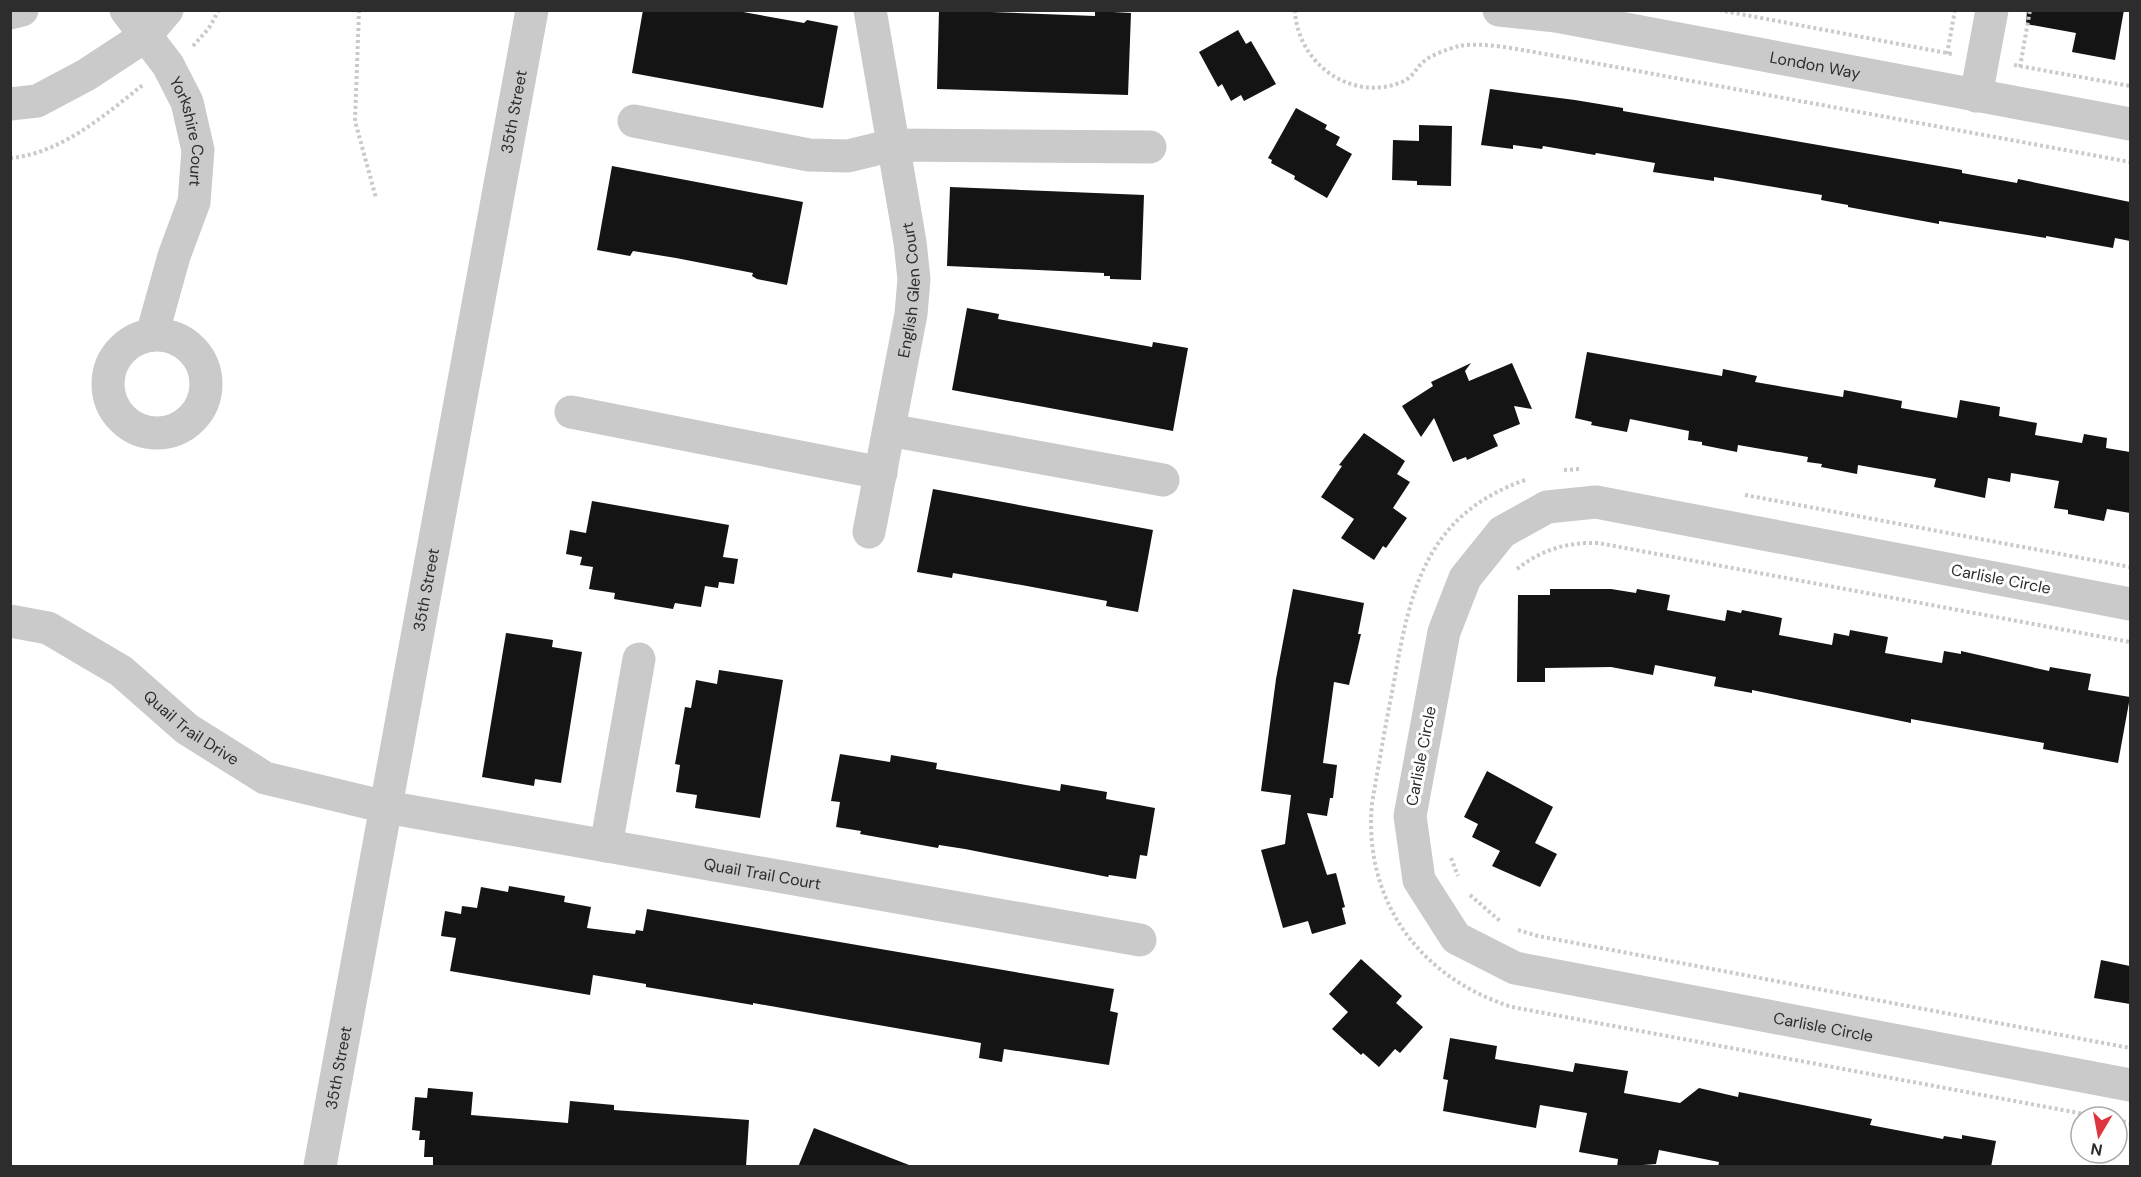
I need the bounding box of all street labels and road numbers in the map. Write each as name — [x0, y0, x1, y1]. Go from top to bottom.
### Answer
street label: London Way — [1768, 46, 1862, 84]
street label: 35th Street — [495, 68, 531, 155]
street label: Yorkshire Court — [165, 73, 209, 187]
street label: English Glen Court — [892, 220, 925, 360]
street label: 35th Street — [408, 546, 444, 633]
street label: Carlisle Circle — [1949, 559, 2053, 599]
street label: Quail Trail Drive — [139, 685, 243, 770]
street label: Carlisle Circle — [1401, 704, 1441, 808]
street label: Quail Trail Court — [702, 853, 823, 894]
street label: Carlisle Circle — [1772, 1007, 1875, 1046]
street label: 35th Street — [320, 1024, 356, 1111]

